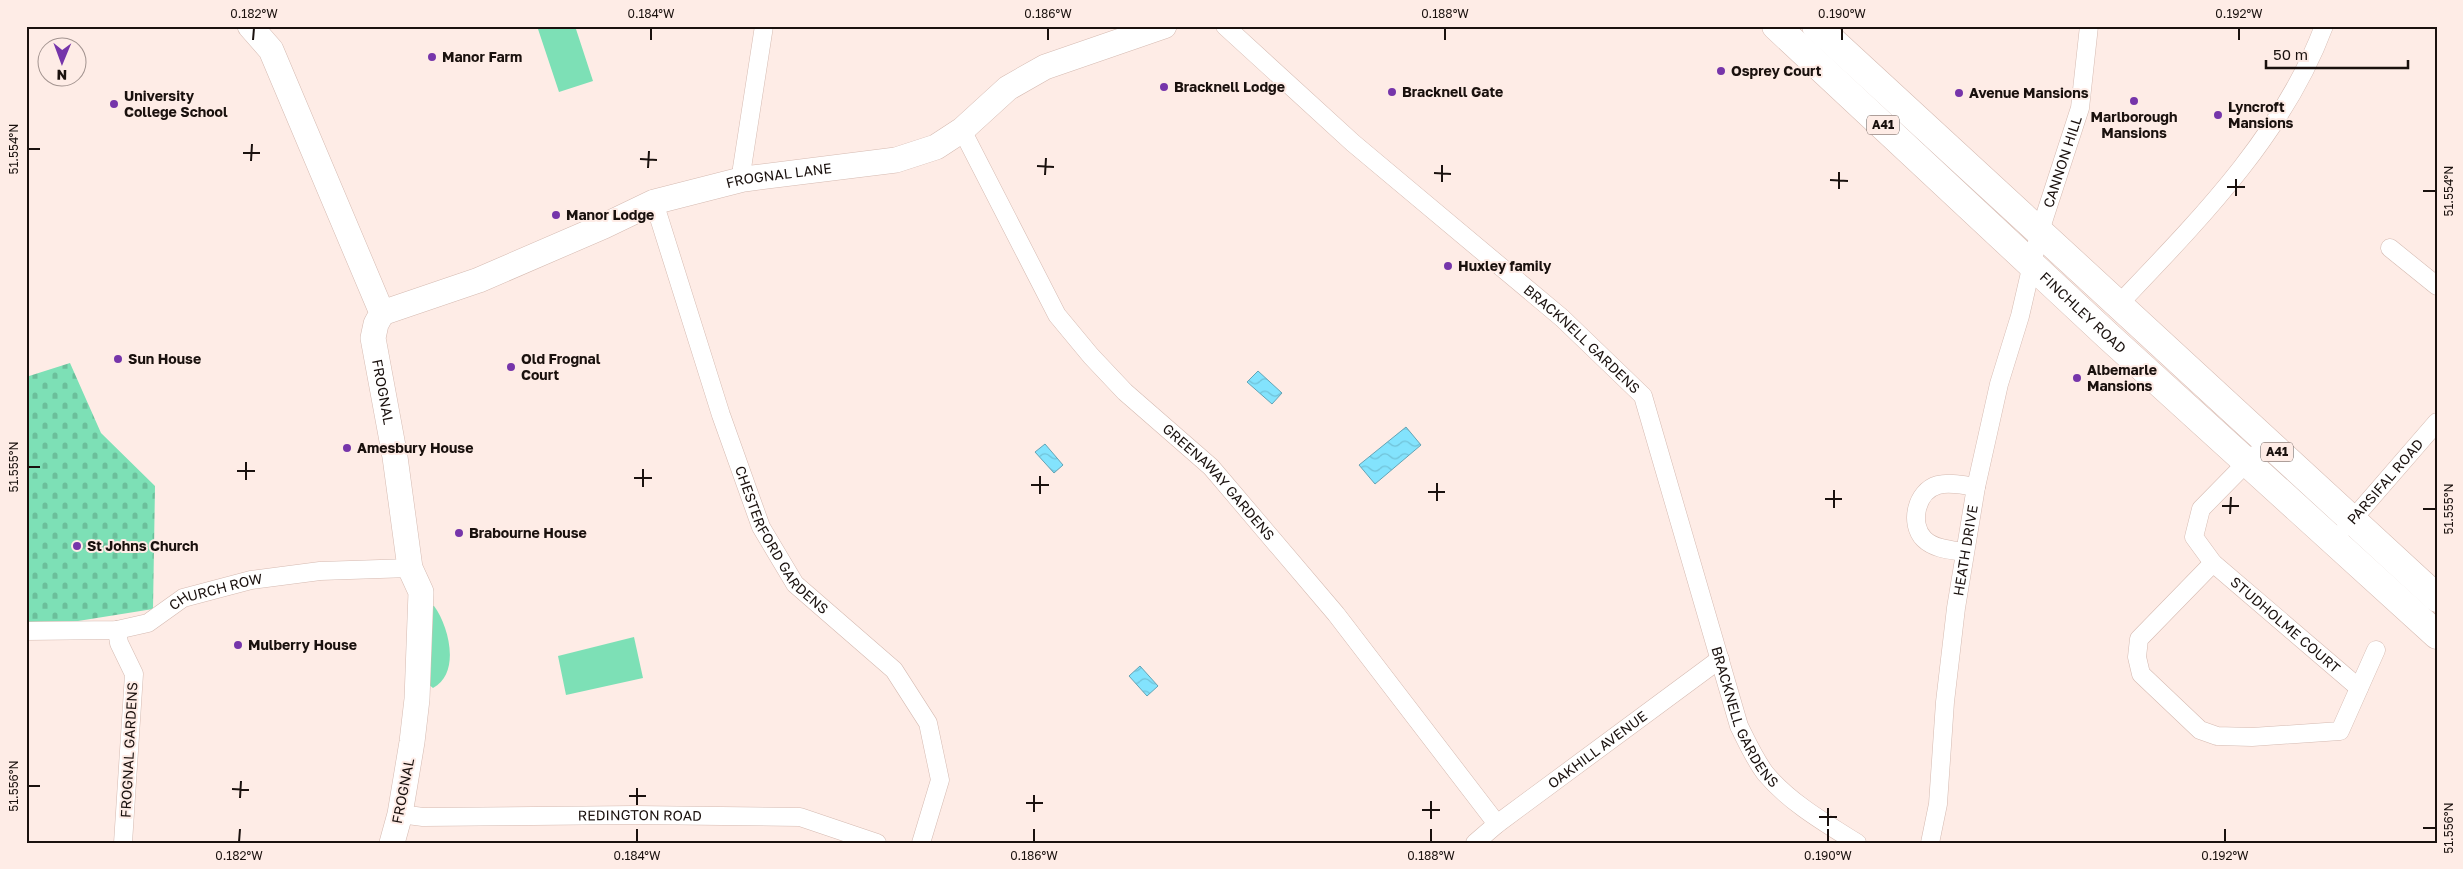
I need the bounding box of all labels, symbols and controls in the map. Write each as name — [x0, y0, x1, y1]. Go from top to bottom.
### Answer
text: 0.182°W — [230, 6, 278, 21]
text: 0.184°W — [627, 6, 675, 21]
text: 0.186°W — [1024, 6, 1072, 21]
text: 0.188°W — [1421, 6, 1469, 21]
text: 0.190°W — [1818, 6, 1866, 21]
text: 0.192°W — [2215, 6, 2263, 21]
north arrow — [38, 38, 88, 88]
scale bar — [2266, 38, 2408, 70]
text: 50 m — [2273, 45, 2308, 63]
place label: Manor Farm — [442, 48, 522, 65]
marker: Manor Farm — [426, 51, 438, 63]
place label: Osprey Court — [1731, 62, 1822, 79]
marker: Osprey Court — [1715, 65, 1727, 77]
text: N — [56, 67, 67, 84]
place label: Bracknell Lodge — [1174, 78, 1285, 95]
marker: Bracknell Lodge — [1158, 81, 1170, 93]
place label: Bracknell Gate — [1402, 83, 1503, 100]
place label: Avenue Mansions — [1969, 84, 2089, 101]
marker: Bracknell Gate — [1386, 86, 1398, 98]
place label: University College School — [124, 87, 228, 120]
marker: Avenue Mansions — [1953, 87, 1965, 99]
marker: Marlborough Mansions — [2128, 95, 2140, 107]
marker: University College School — [108, 98, 120, 110]
place label: Lyncroft Mansions — [2228, 98, 2294, 131]
place label: Marlborough Mansions — [2091, 108, 2177, 141]
marker: Lyncroft Mansions — [2212, 109, 2224, 121]
street label: CANNON HILL — [2039, 114, 2085, 210]
road number: A41 — [1867, 116, 1899, 134]
text: 51.554°N — [6, 124, 21, 174]
street label: FROGNAL LANE — [724, 159, 833, 191]
text: 51.554°N — [2441, 166, 2456, 216]
place label: Manor Lodge — [566, 206, 654, 223]
marker: Manor Lodge — [550, 209, 562, 221]
place label: Huxley family — [1458, 257, 1552, 274]
marker: Huxley family — [1442, 260, 1454, 272]
street label: FINCHLEY ROAD — [2037, 268, 2130, 356]
street label: BRACKNELL GARDENS — [1521, 281, 1644, 397]
place label: Sun House — [128, 350, 201, 367]
place label: Old Frognal Court — [521, 350, 601, 383]
marker: Sun House — [112, 353, 124, 365]
street label: FROGNAL — [369, 358, 398, 426]
marker: Old Frognal Court — [505, 361, 517, 373]
place label: Albemarle Mansions — [2087, 361, 2157, 394]
marker: Albemarle Mansions — [2071, 372, 2083, 384]
street label: GREENAWAY GARDENS — [1159, 420, 1279, 544]
street label: PARSIFAL ROAD — [2343, 435, 2427, 528]
place label: Amesbury House — [357, 439, 473, 456]
text: 51.555°N — [6, 441, 21, 493]
marker: Amesbury House — [341, 442, 353, 454]
road number: A41 — [2261, 442, 2293, 462]
street label: CHESTERFORD GARDENS — [732, 463, 832, 617]
text: 51.555°N — [2441, 483, 2456, 535]
street label: HEATH DRIVE — [1949, 504, 1981, 597]
place label: Brabourne House — [469, 524, 587, 541]
marker: Brabourne House — [453, 527, 465, 539]
place label: St Johns Church — [87, 537, 199, 554]
marker: St Johns Church — [71, 540, 83, 552]
street label: CHURCH ROW — [165, 570, 264, 613]
street label: STUDHOLME COURT — [2227, 573, 2344, 676]
place label: Mulberry House — [248, 636, 357, 653]
marker: Mulberry House — [232, 639, 244, 651]
street label: BRACKNELL GARDENS — [1708, 644, 1782, 791]
street label: FROGNAL GARDENS — [116, 682, 141, 818]
street label: OAKHILL AVENUE — [1544, 707, 1650, 792]
street label: FROGNAL — [388, 757, 417, 825]
text: 51.556°N — [6, 760, 21, 812]
text: 51.556°N — [2441, 802, 2456, 854]
street label: REDINGTON ROAD — [578, 806, 702, 824]
text: 0.182°W — [215, 848, 263, 863]
text: 0.184°W — [613, 848, 661, 863]
text: 0.186°W — [1010, 848, 1058, 863]
text: 0.188°W — [1407, 848, 1455, 863]
text: 0.190°W — [1804, 848, 1852, 863]
text: 0.192°W — [2201, 848, 2249, 863]

